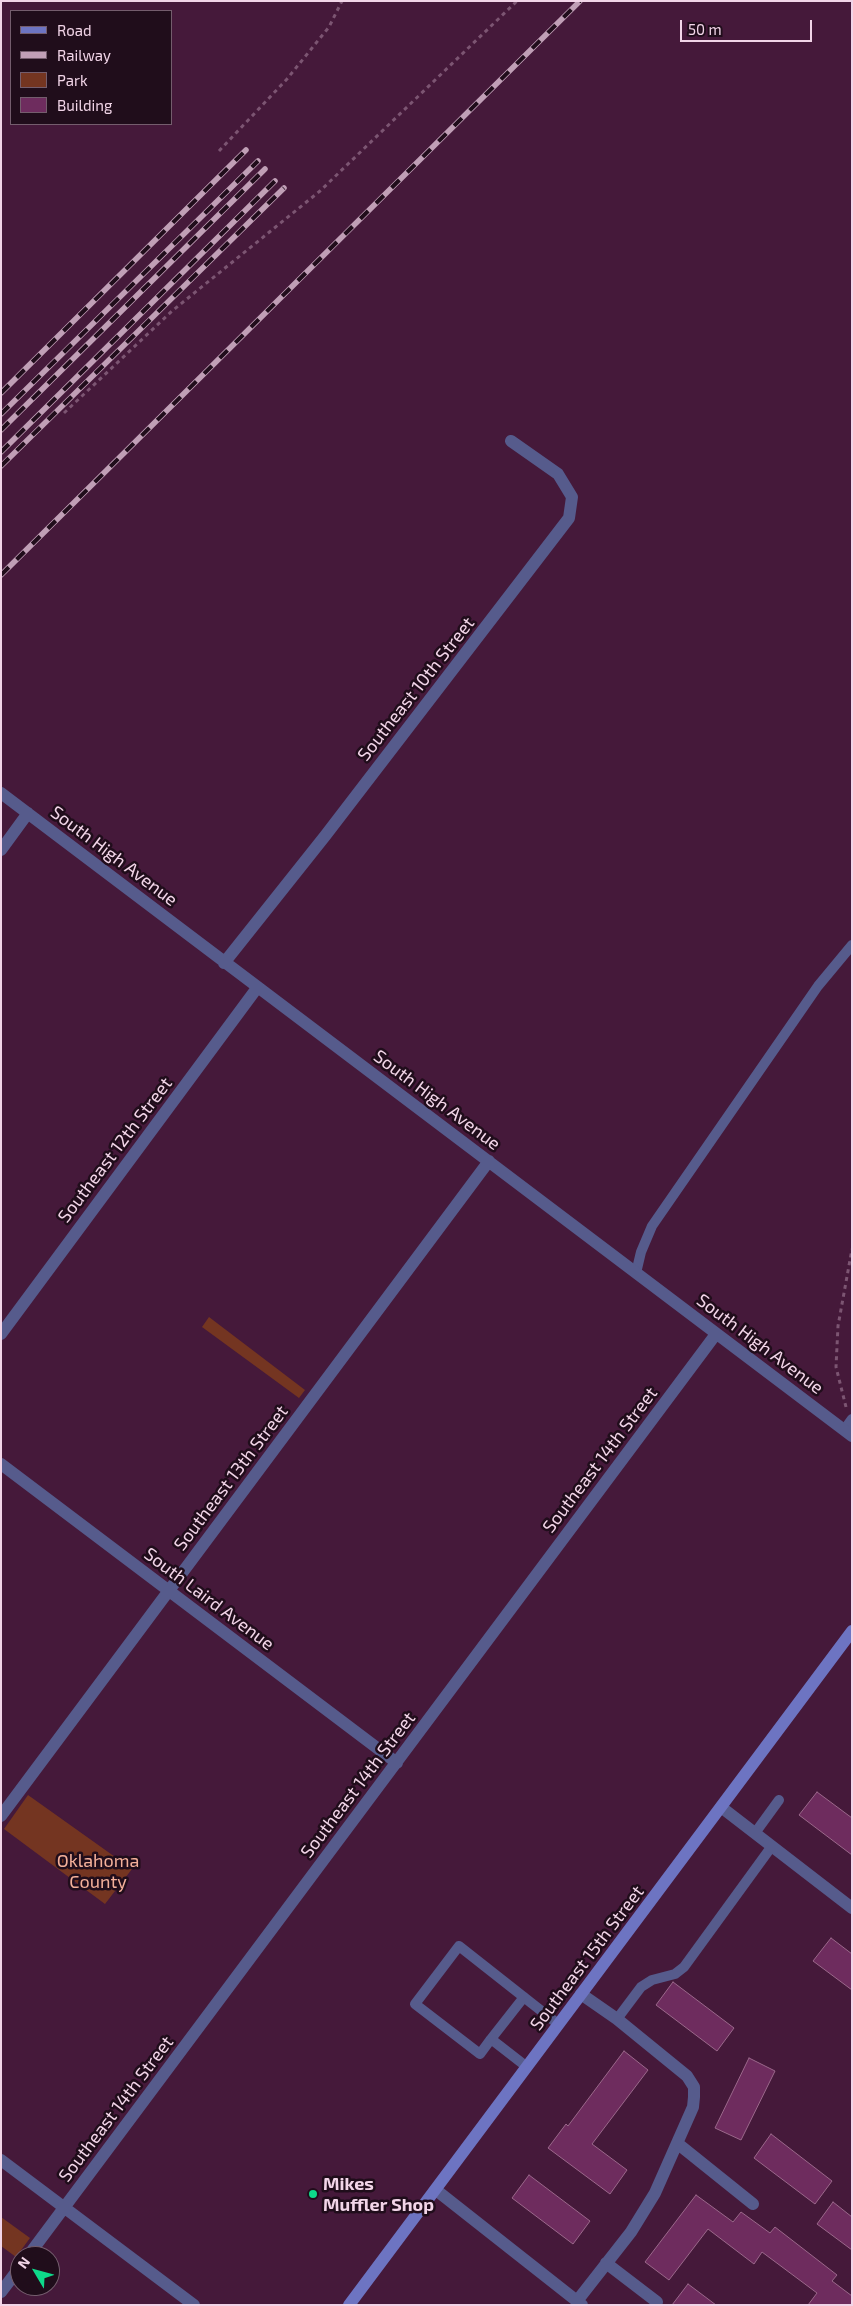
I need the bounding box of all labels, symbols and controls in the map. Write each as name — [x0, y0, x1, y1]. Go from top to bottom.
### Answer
legend — [10, 10, 172, 125]
scale bar — [683, 10, 816, 42]
text: 50 m — [688, 20, 722, 38]
text: Road — [57, 21, 92, 39]
text: Railway — [57, 46, 111, 64]
text: Park — [57, 71, 88, 89]
text: Building — [57, 96, 112, 114]
street label: Southeast 10th Street — [353, 613, 479, 765]
street label: South High Avenue — [46, 801, 182, 911]
street label: South High Avenue — [369, 1045, 505, 1155]
street label: Southeast 12th Street — [53, 1073, 177, 1227]
street label: South High Avenue — [692, 1289, 828, 1399]
street label: Southeast 14th Street — [538, 1383, 662, 1537]
street label: Southeast 13th Street — [169, 1401, 293, 1555]
street label: South Laird Avenue — [140, 1543, 278, 1655]
street label: Southeast 14th Street — [296, 1708, 420, 1862]
park label: Oklahoma County — [57, 1850, 139, 1892]
street label: Southeast 15th Street — [526, 1881, 648, 2035]
street label: Southeast 14th Street — [54, 2032, 178, 2186]
place label: Mikes Muffler Shop — [323, 2173, 434, 2216]
marker: Mikes Muffler Shop — [307, 2188, 319, 2200]
north arrow — [10, 2246, 60, 2296]
text: N — [14, 2253, 33, 2271]

